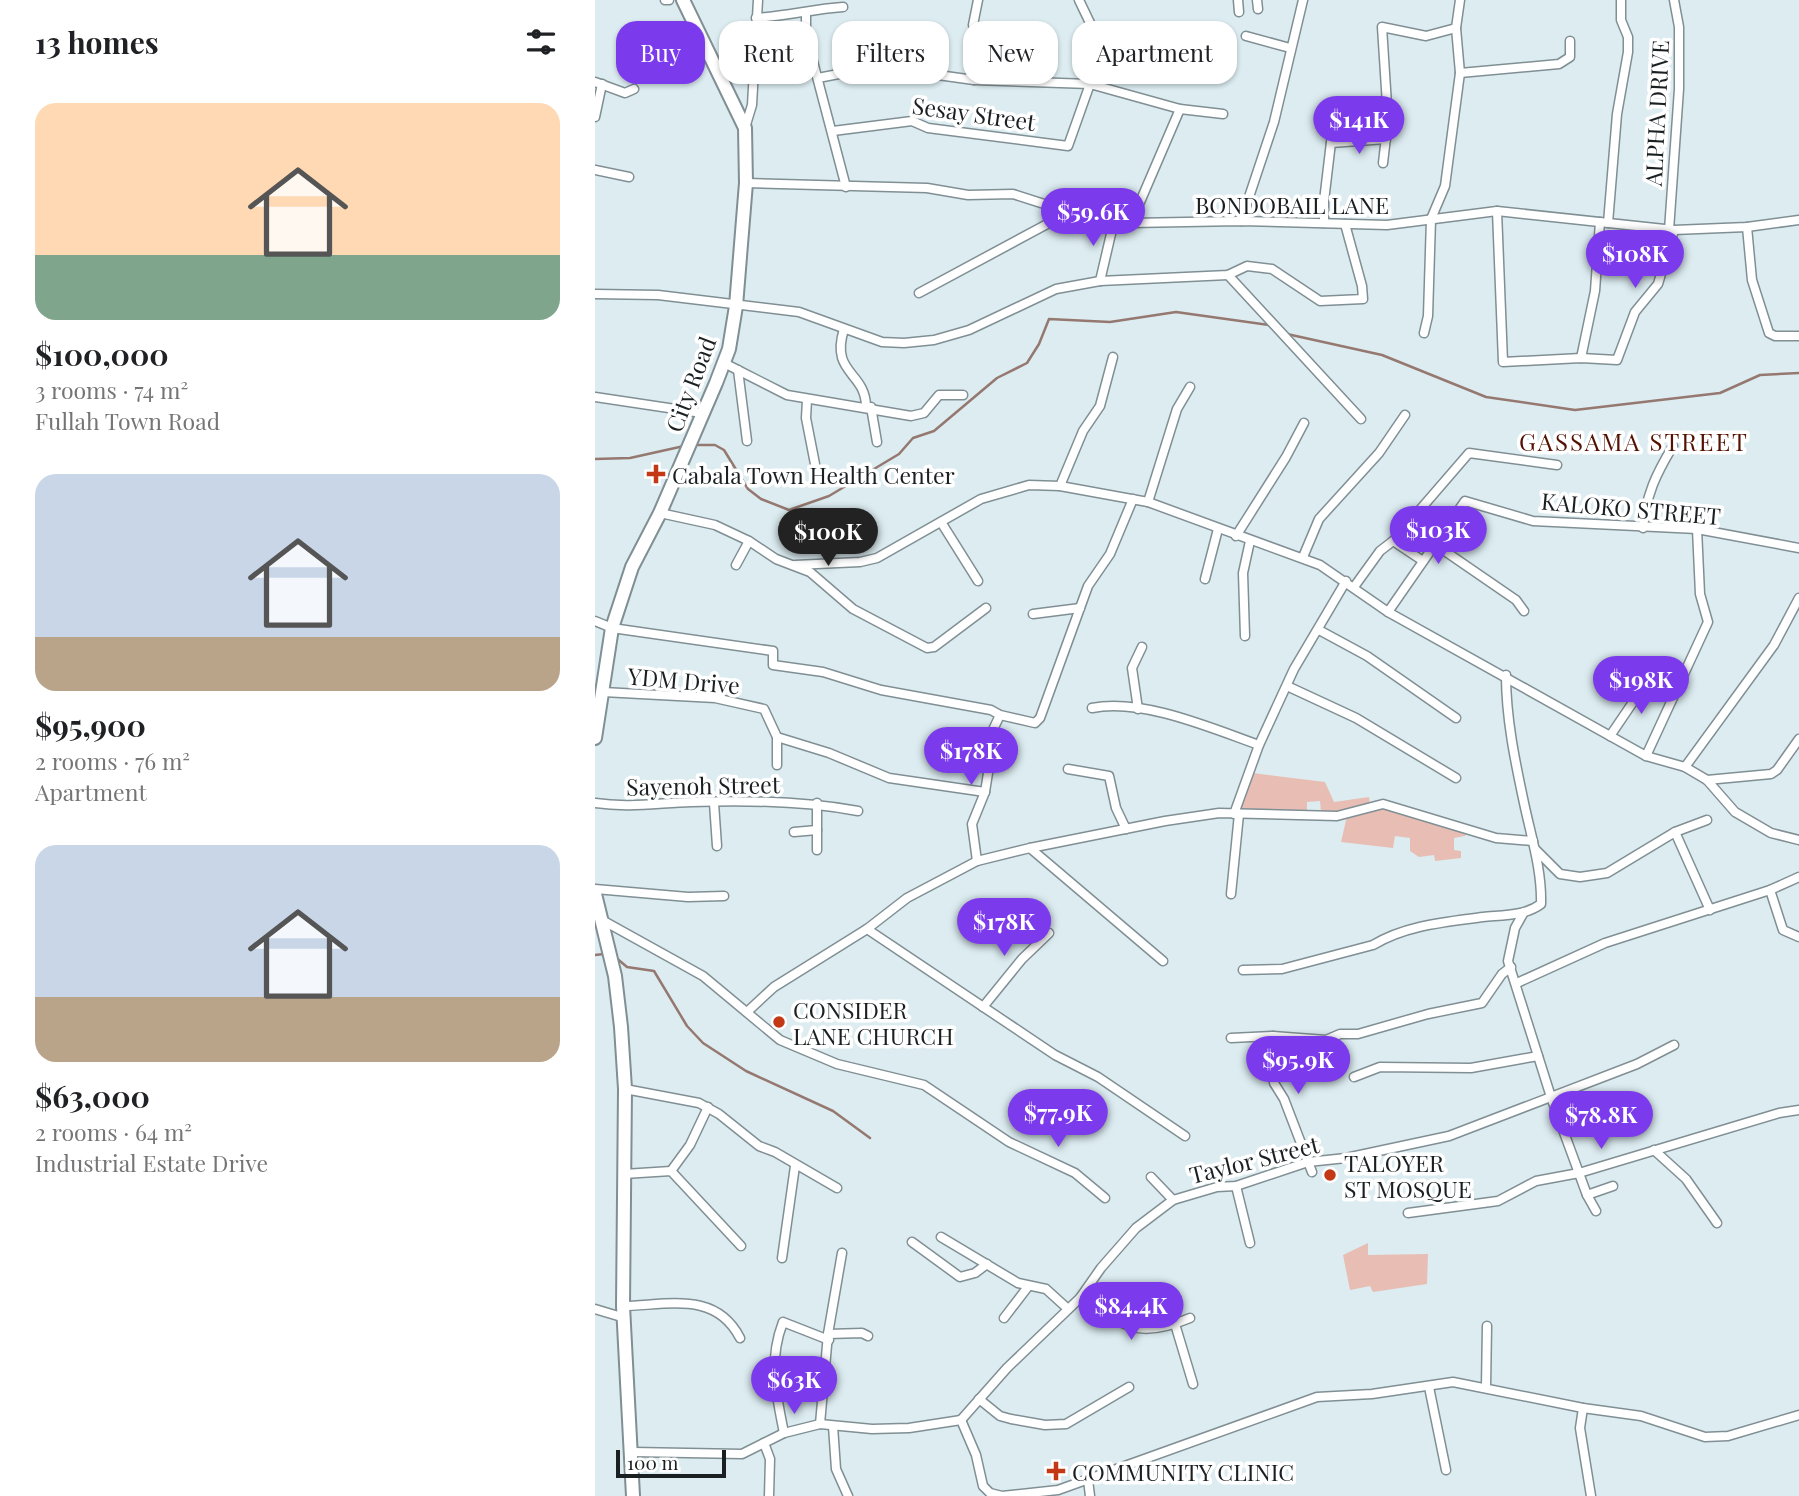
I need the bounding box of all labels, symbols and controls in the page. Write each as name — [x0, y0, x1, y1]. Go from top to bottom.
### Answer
chip: Buy — [616, 21, 705, 84]
chip: Rent — [719, 21, 818, 84]
chip: Filters — [832, 21, 949, 84]
chip: New — [963, 21, 1058, 84]
chip: Apartment — [1072, 21, 1237, 84]
text: 13 homes — [35, 22, 159, 62]
icon: filters — [522, 23, 560, 61]
street label: ALPHA DRIVE — [1637, 39, 1675, 188]
street label: Sesay Street — [910, 89, 1038, 137]
pin: $141K — [1310, 96, 1408, 156]
text: $141K — [1329, 103, 1389, 134]
icon: home — [235, 149, 361, 275]
pin: $59.6K — [1036, 188, 1150, 248]
street label: BONDOBAIL LANE — [1195, 189, 1389, 220]
text: $59.6K — [1057, 195, 1129, 226]
pin: $108K — [1586, 230, 1684, 290]
text: $108K — [1602, 237, 1668, 268]
street label: City Road — [658, 332, 722, 436]
text: $100,000 — [35, 334, 169, 374]
text: 3 rooms · 74 m² — [35, 374, 188, 405]
text: Fullah Town Road — [35, 405, 220, 436]
district label: GASSAMA STREET — [1519, 425, 1749, 457]
place label: Cabala Town Health Center — [672, 459, 955, 490]
marker: Cabala Town Health Center — [646, 464, 666, 484]
street label: KALOKO STREET — [1540, 485, 1722, 531]
pin: $103K — [1389, 506, 1487, 566]
pin: $100K — [779, 508, 877, 568]
text: $103K — [1406, 513, 1470, 544]
text: $100K — [794, 515, 862, 546]
icon: home — [235, 520, 361, 646]
pin: $198K — [1592, 656, 1690, 716]
street label: YDM Drive — [626, 660, 741, 700]
text: $198K — [1609, 663, 1673, 694]
text: $95,900 — [35, 705, 146, 745]
pin: $178K — [922, 728, 1020, 787]
text: $178K — [940, 734, 1002, 765]
text: 2 rooms · 76 m² — [35, 745, 190, 776]
street label: Sayenoh Street — [626, 768, 781, 802]
text: Apartment — [35, 776, 147, 807]
icon: home — [235, 891, 361, 1017]
pin: $178K — [955, 898, 1053, 958]
text: $178K — [973, 905, 1035, 936]
place label: CONSIDER LANE CHURCH — [793, 994, 954, 1051]
marker: CONSIDER LANE CHURCH — [771, 1014, 787, 1030]
pin: $95.9K — [1241, 1036, 1355, 1096]
text: $95.9K — [1262, 1043, 1334, 1074]
text: $63,000 — [35, 1076, 150, 1116]
pin: $77.9K — [1001, 1090, 1115, 1149]
pin: $78.8K — [1544, 1092, 1658, 1151]
text: $77.9K — [1024, 1096, 1092, 1127]
text: $78.8K — [1565, 1098, 1637, 1129]
text: 2 rooms · 64 m² — [35, 1116, 192, 1147]
street label: Taylor Street — [1186, 1128, 1323, 1190]
text: Industrial Estate Drive — [35, 1147, 268, 1178]
place label: TALOYER ST MOSQUE — [1344, 1147, 1472, 1204]
marker: TALOYER ST MOSQUE — [1322, 1167, 1338, 1183]
pin: $84.4K — [1074, 1282, 1188, 1342]
text: $84.4K — [1094, 1289, 1168, 1320]
pin: $63K — [753, 1356, 835, 1416]
text: $63K — [767, 1363, 821, 1394]
scale bar — [616, 1447, 726, 1479]
text: 100 m — [627, 1449, 678, 1475]
place label: COMMUNITY CLINIC — [1072, 1456, 1294, 1487]
marker: COMMUNITY CLINIC — [1046, 1461, 1066, 1481]

